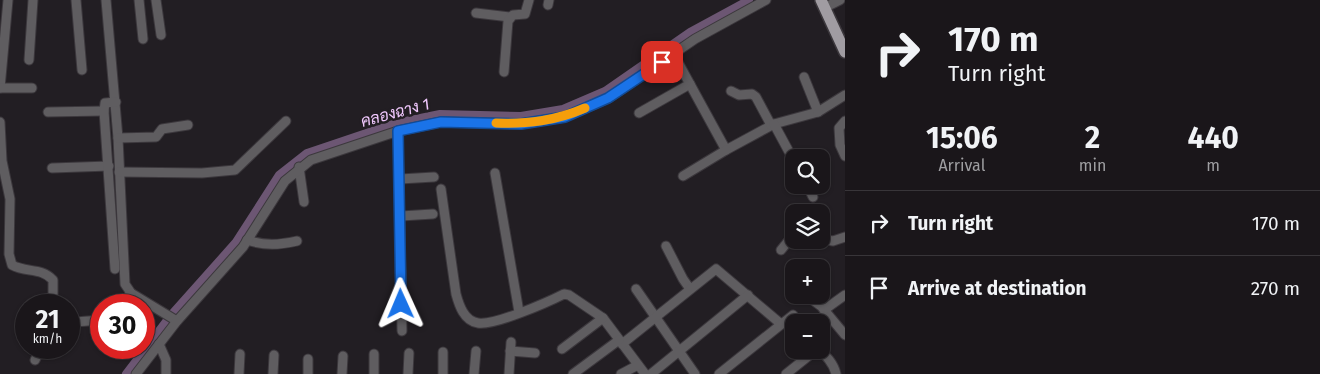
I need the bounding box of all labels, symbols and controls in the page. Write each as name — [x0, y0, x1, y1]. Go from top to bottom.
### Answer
text: 170 m — [948, 18, 1039, 60]
icon: right — [865, 20, 930, 85]
pin — [641, 41, 683, 83]
icon: arrive — [648, 48, 676, 76]
text: Turn right — [948, 60, 1045, 87]
water label: คลองฉาง 1 — [359, 94, 432, 131]
text: 15:06 — [926, 120, 998, 156]
text: 2 — [1085, 120, 1100, 156]
text: 440 — [1187, 120, 1239, 156]
map controls — [785, 149, 830, 359]
button: search — [785, 149, 830, 194]
text: Arrival — [938, 156, 985, 175]
text: min — [1079, 156, 1106, 175]
text: m — [1206, 156, 1220, 175]
button: layers — [785, 204, 830, 249]
icon: right — [865, 209, 893, 237]
text: Turn right — [908, 212, 993, 235]
text: 170 m — [1252, 212, 1300, 235]
button: + — [785, 259, 830, 304]
icon: arrive — [865, 274, 893, 302]
position arrow — [374, 277, 426, 329]
text: Arrive at destination — [908, 277, 1087, 300]
text: 270 m — [1251, 277, 1300, 300]
speed limit sign: 30 — [90, 294, 155, 359]
text: 21 — [36, 305, 59, 335]
button: − — [785, 314, 830, 359]
text: km/h — [33, 332, 62, 346]

